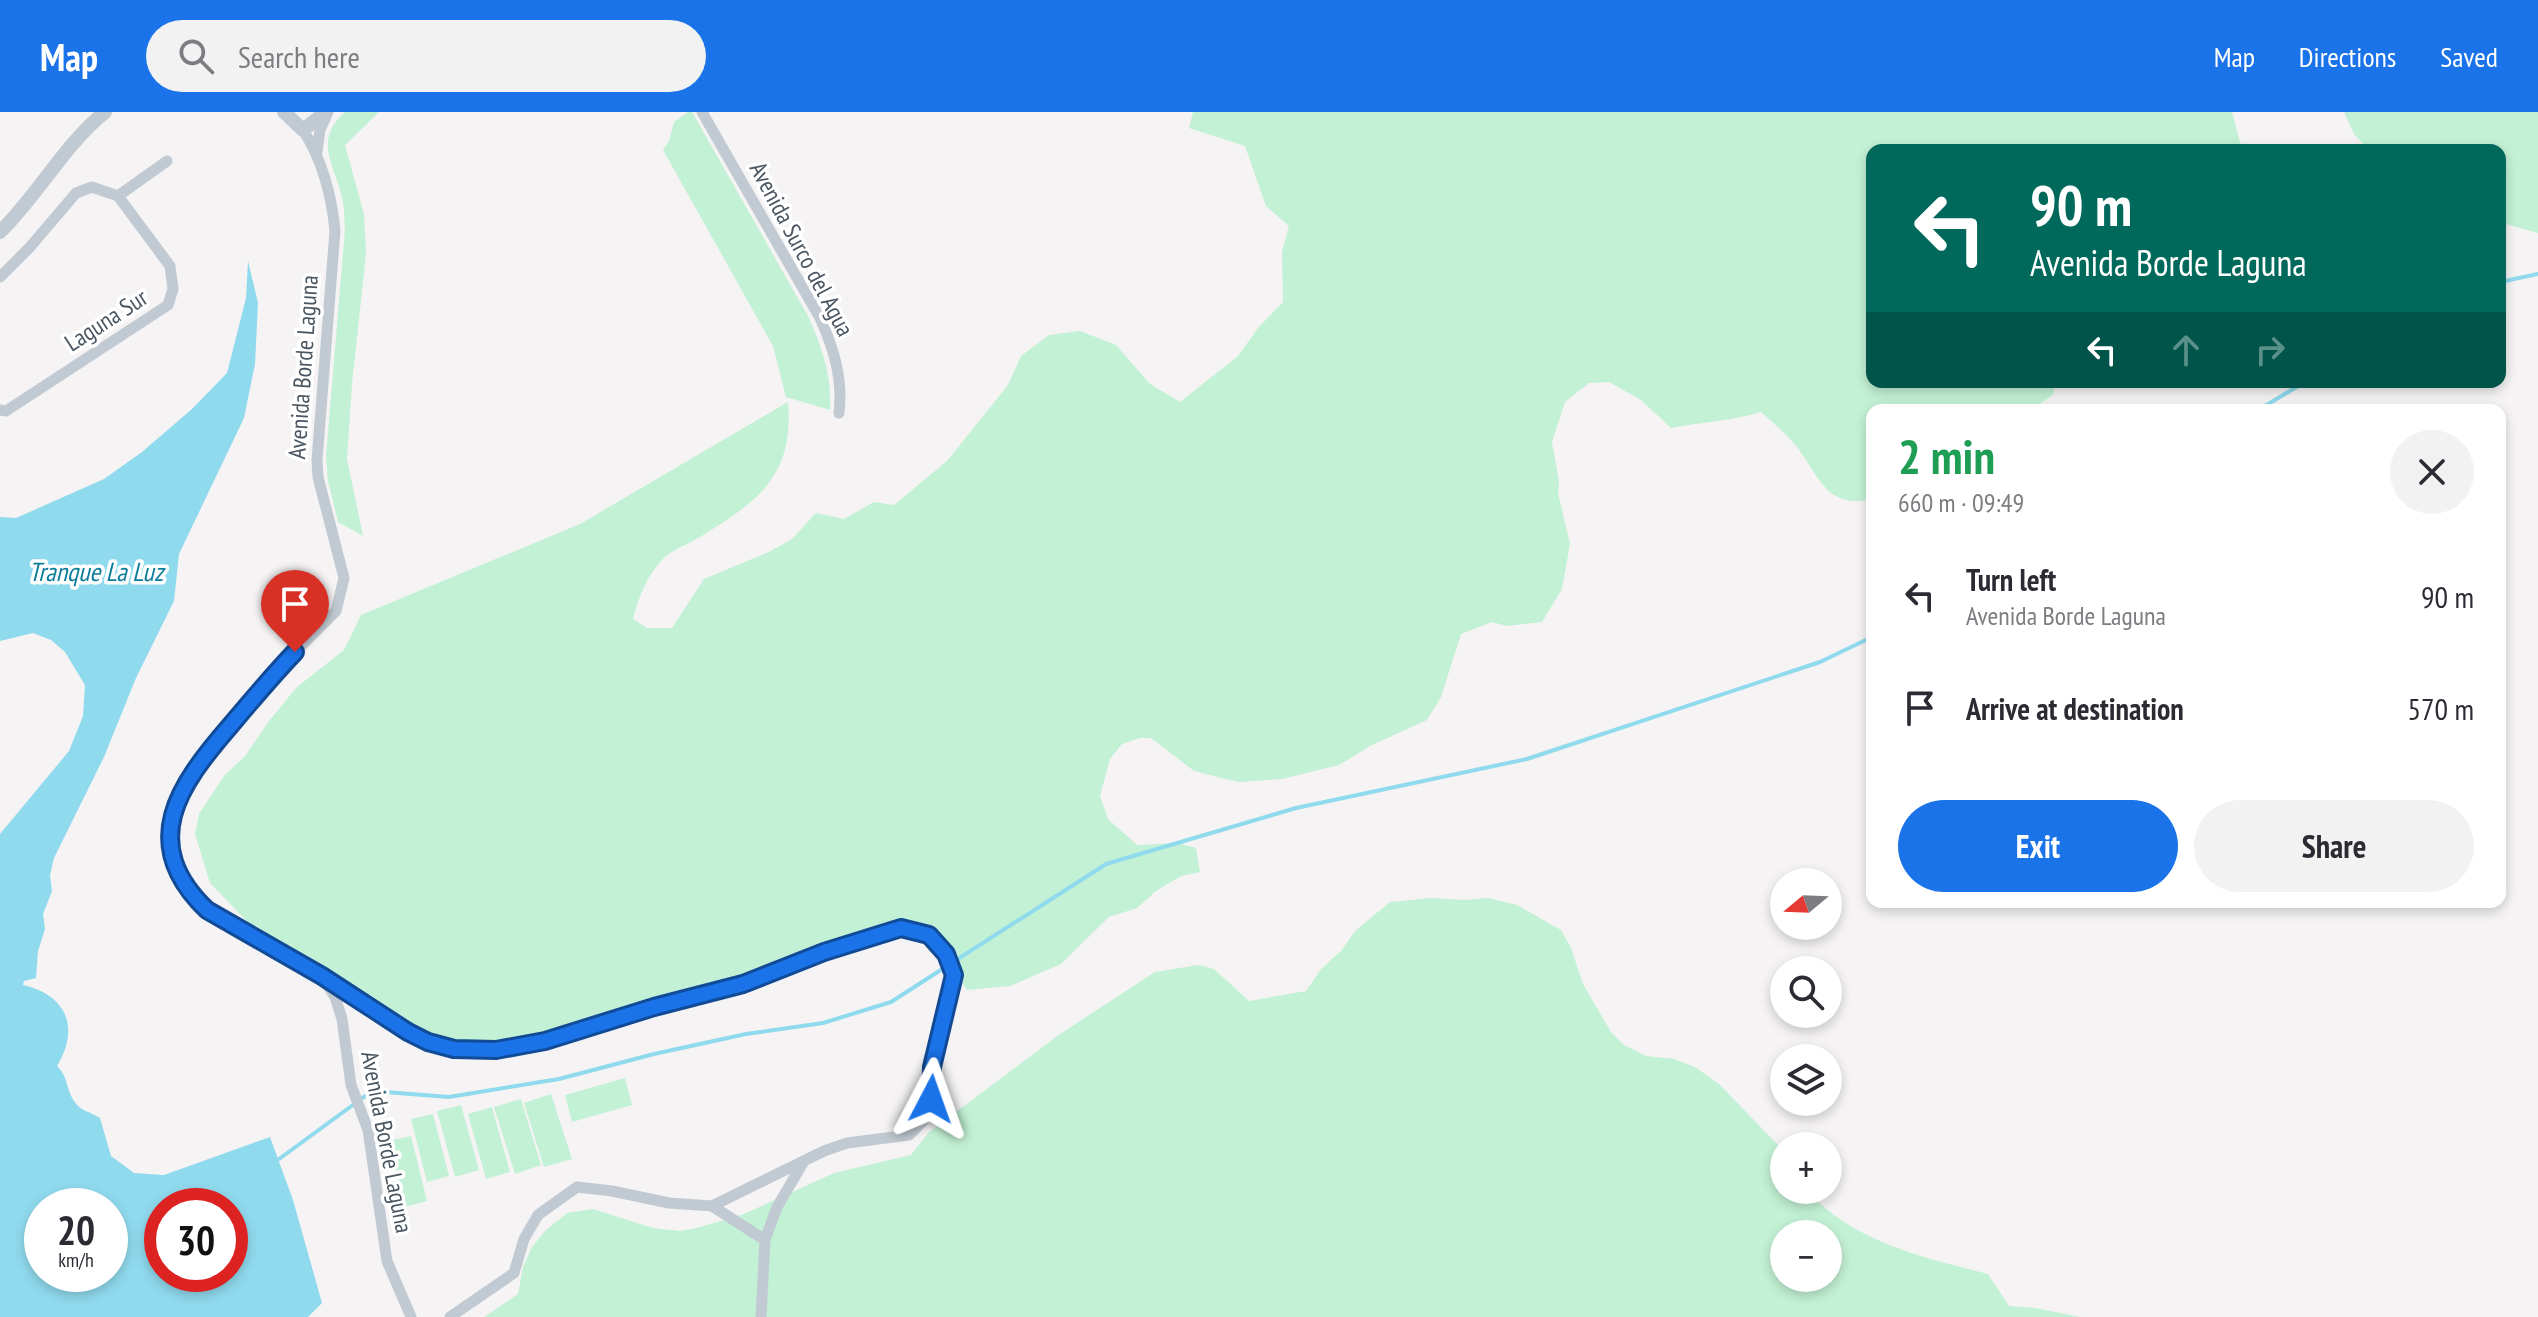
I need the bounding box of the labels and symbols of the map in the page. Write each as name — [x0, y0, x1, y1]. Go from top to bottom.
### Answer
street label: Avenida Surco del Agua — [743, 156, 861, 342]
street label: Avenida Borde Laguna — [281, 274, 325, 460]
street label: Laguna Sur — [59, 282, 154, 358]
water label: Tranque La Luz — [29, 555, 166, 588]
pin — [261, 570, 329, 652]
north arrow — [1770, 868, 1842, 940]
street label: Avenida Borde Laguna — [354, 1049, 420, 1235]
position arrow — [889, 1057, 973, 1141]
speed limit sign: 30 — [144, 1188, 248, 1292]

